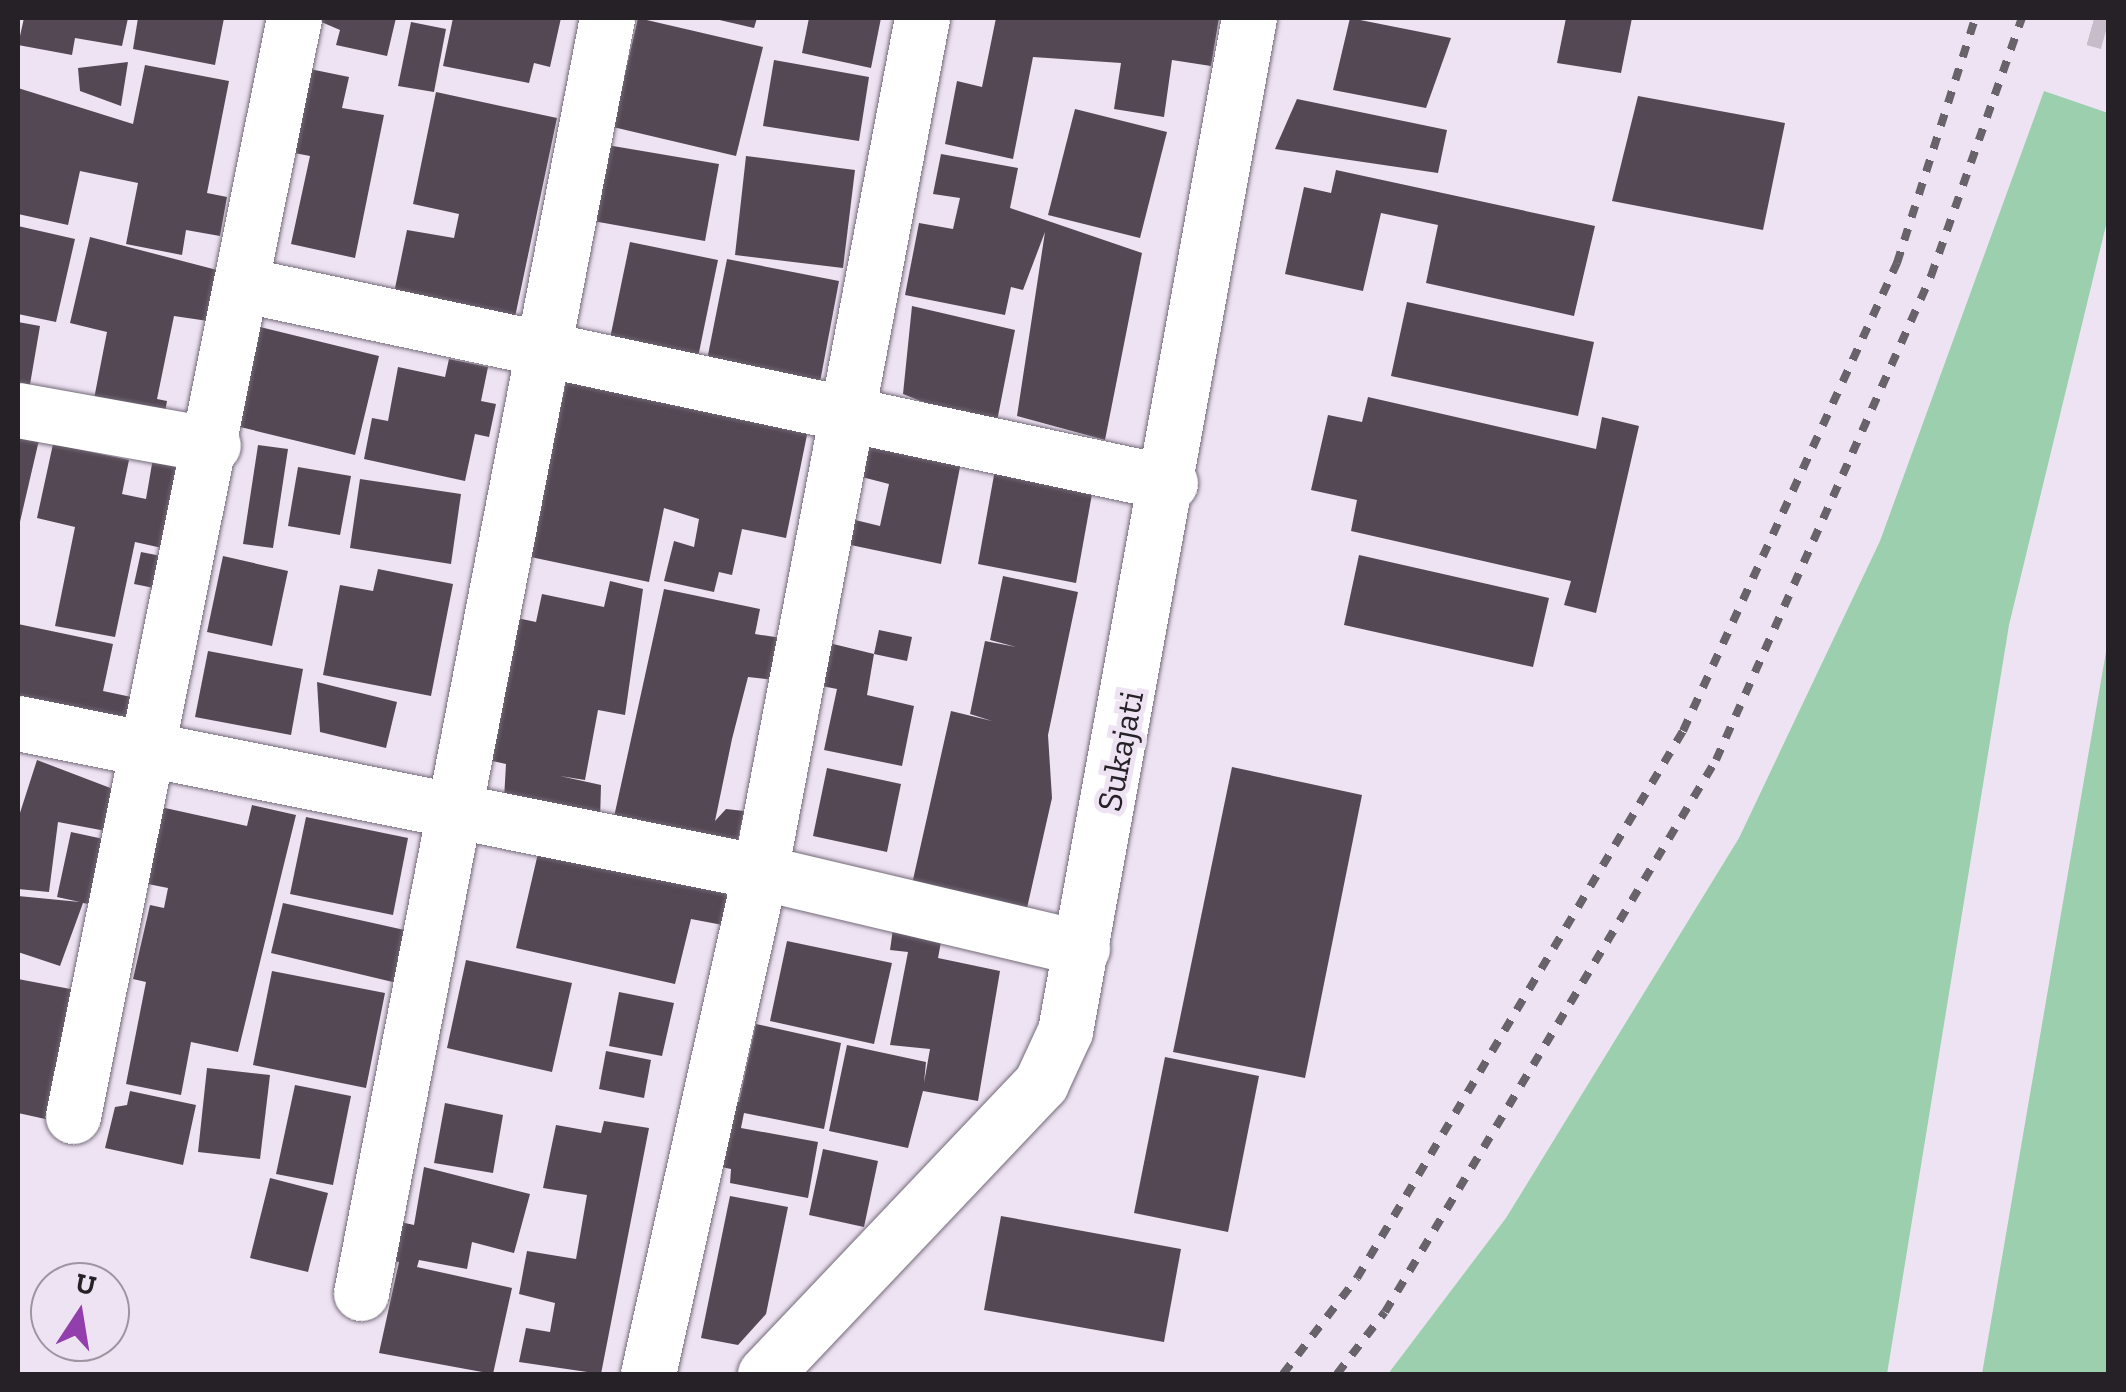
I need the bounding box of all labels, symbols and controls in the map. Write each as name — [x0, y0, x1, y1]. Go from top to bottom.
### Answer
street label: Sukajati — [1088, 687, 1152, 815]
north arrow — [30, 1262, 130, 1362]
text: U — [73, 1266, 99, 1302]

